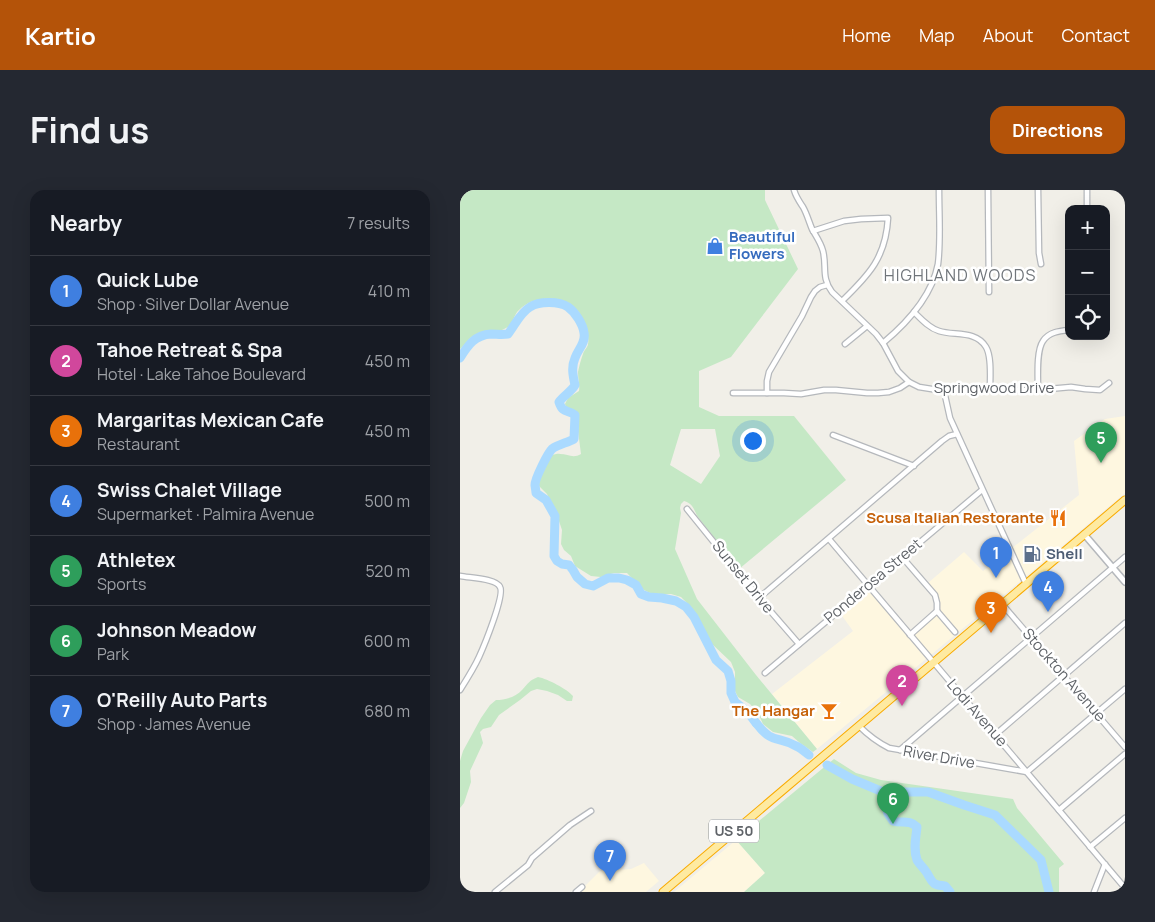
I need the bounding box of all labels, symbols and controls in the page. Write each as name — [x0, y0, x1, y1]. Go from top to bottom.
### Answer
text: Kartio — [25, 19, 96, 52]
text: Home — [842, 23, 891, 47]
text: Map — [919, 23, 955, 47]
text: About — [983, 23, 1033, 47]
text: Contact — [1061, 23, 1130, 47]
text: Find us — [30, 106, 149, 154]
button: Directions — [990, 106, 1125, 154]
map controls — [1065, 205, 1110, 340]
button: + — [1065, 205, 1110, 250]
text: Nearby — [50, 209, 122, 237]
text: 7 results — [347, 212, 410, 234]
place label: Beautiful Flowers — [729, 226, 795, 264]
shop icon: Beautiful Flowers — [705, 236, 725, 256]
button: − — [1065, 250, 1110, 295]
district label: HIGHLAND WOODS — [884, 264, 1036, 286]
text: Quick Lube — [97, 267, 199, 293]
text: 1 — [62, 280, 70, 302]
text: 410 m — [368, 280, 410, 302]
text: Shop · Silver Dollar Avenue — [97, 293, 289, 315]
button: locate — [1065, 295, 1110, 340]
text: Tahoe Retreat & Spa — [97, 337, 282, 363]
text: 2 — [61, 350, 71, 372]
text: 450 m — [365, 350, 410, 372]
text: Hotel · Lake Tahoe Boulevard — [97, 363, 306, 385]
street label: Springwood Drive — [934, 377, 1055, 398]
text: Margaritas Mexican Cafe — [97, 407, 324, 433]
text: 3 — [61, 420, 71, 442]
text: 450 m — [365, 420, 410, 442]
pin: 5 — [1085, 422, 1117, 463]
your location — [740, 428, 766, 454]
text: Restaurant — [97, 433, 180, 455]
text: Swiss Chalet Village — [97, 477, 282, 503]
text: 4 — [61, 490, 71, 512]
text: 500 m — [364, 490, 410, 512]
text: Supermarket · Palmira Avenue — [97, 503, 314, 525]
place label: Scusa Italian Restorante — [866, 507, 1044, 528]
restaurant icon: Scusa Italian Restorante — [1048, 508, 1068, 528]
street label: Ponderosa Street — [819, 533, 926, 628]
street label: Sunset Drive — [708, 536, 779, 618]
pin: 1 — [980, 537, 1012, 578]
place label: Shell — [1046, 543, 1083, 564]
fuel station icon: Shell — [1022, 544, 1042, 564]
text: Athletex — [97, 547, 176, 573]
text: 5 — [61, 560, 71, 582]
text: 520 m — [366, 560, 410, 582]
pin: 4 — [1032, 571, 1064, 612]
text: Sports — [97, 573, 146, 595]
pin: 3 — [975, 592, 1007, 633]
text: Johnson Meadow — [97, 617, 257, 643]
street label: Stockton Avenue — [1018, 623, 1111, 726]
text: 6 — [61, 630, 71, 652]
text: 600 m — [364, 630, 410, 652]
text: Park — [97, 643, 129, 665]
pin: 2 — [886, 665, 918, 706]
street label: Lodi Avenue — [942, 674, 1013, 751]
text: O'Reilly Auto Parts — [97, 687, 267, 713]
text: 7 — [62, 700, 70, 722]
text: 680 m — [364, 700, 410, 722]
place label: The Hangar — [732, 700, 815, 721]
bar icon: The Hangar — [819, 701, 839, 721]
text: Shop · James Avenue — [97, 713, 251, 735]
street label: River Drive — [902, 740, 977, 773]
pin: 6 — [877, 783, 909, 824]
road number: US 50 — [709, 820, 759, 842]
pin: 7 — [594, 840, 626, 881]

